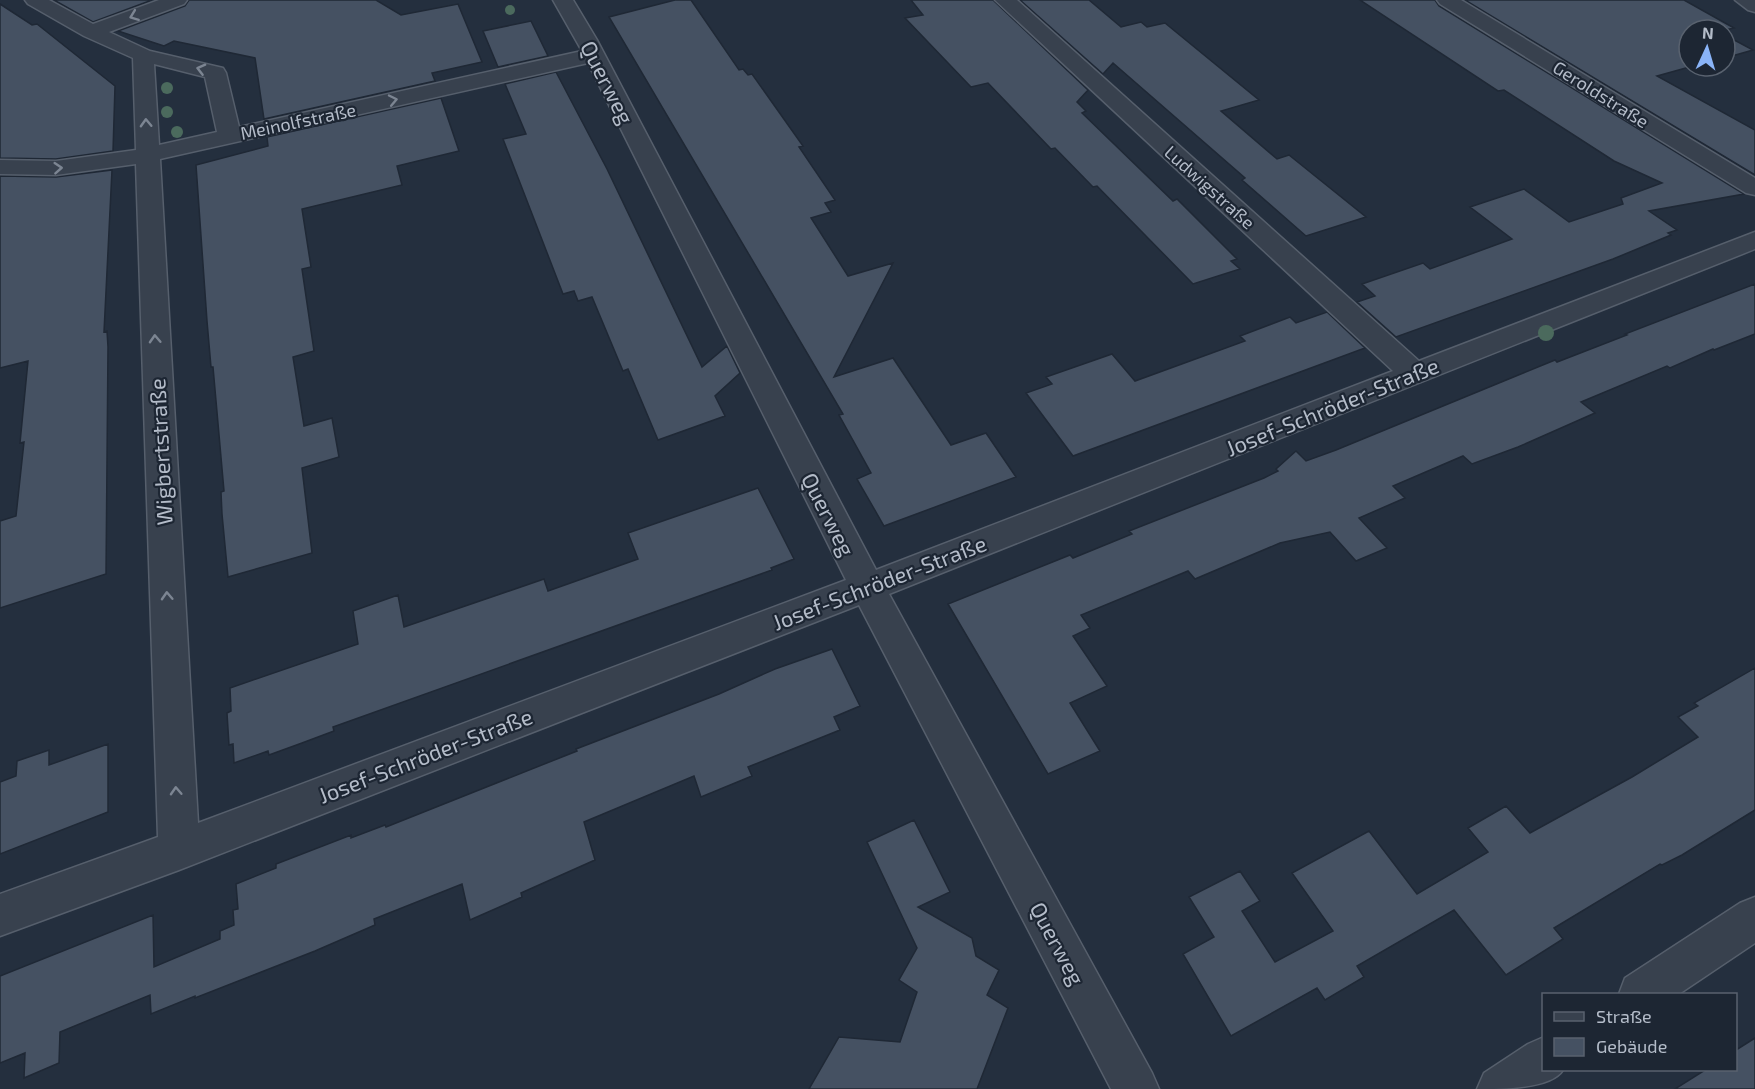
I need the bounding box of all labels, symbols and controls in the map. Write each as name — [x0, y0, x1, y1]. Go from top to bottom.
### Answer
one-way arrow — [129, 9, 140, 22]
north arrow — [1677, 18, 1737, 78]
text: N — [1702, 23, 1715, 42]
street label: Querweg — [575, 36, 640, 128]
street label: Geroldstraße — [1549, 56, 1653, 132]
one-way arrow — [196, 64, 206, 77]
one-way arrow — [388, 94, 398, 107]
street label: Meinolfstraße — [238, 98, 358, 144]
one-way arrow — [139, 118, 152, 127]
street label: Ludwigstraße — [1160, 141, 1260, 233]
one-way arrow — [54, 161, 63, 174]
one-way arrow — [149, 334, 162, 343]
street label: Josef-Schröder-Straße — [1222, 351, 1442, 461]
street label: Wigbertstraße — [143, 378, 177, 526]
street label: Querweg — [796, 468, 861, 560]
street label: Josef-Schröder-Straße — [768, 529, 990, 635]
one-way arrow — [161, 592, 174, 601]
street label: Josef-Schröder-Straße — [314, 702, 536, 808]
one-way arrow — [170, 787, 183, 796]
street label: Querweg — [1025, 897, 1091, 989]
legend — [1542, 993, 1737, 1071]
text: Straße — [1596, 1005, 1652, 1027]
text: Gebäude — [1596, 1035, 1667, 1057]

